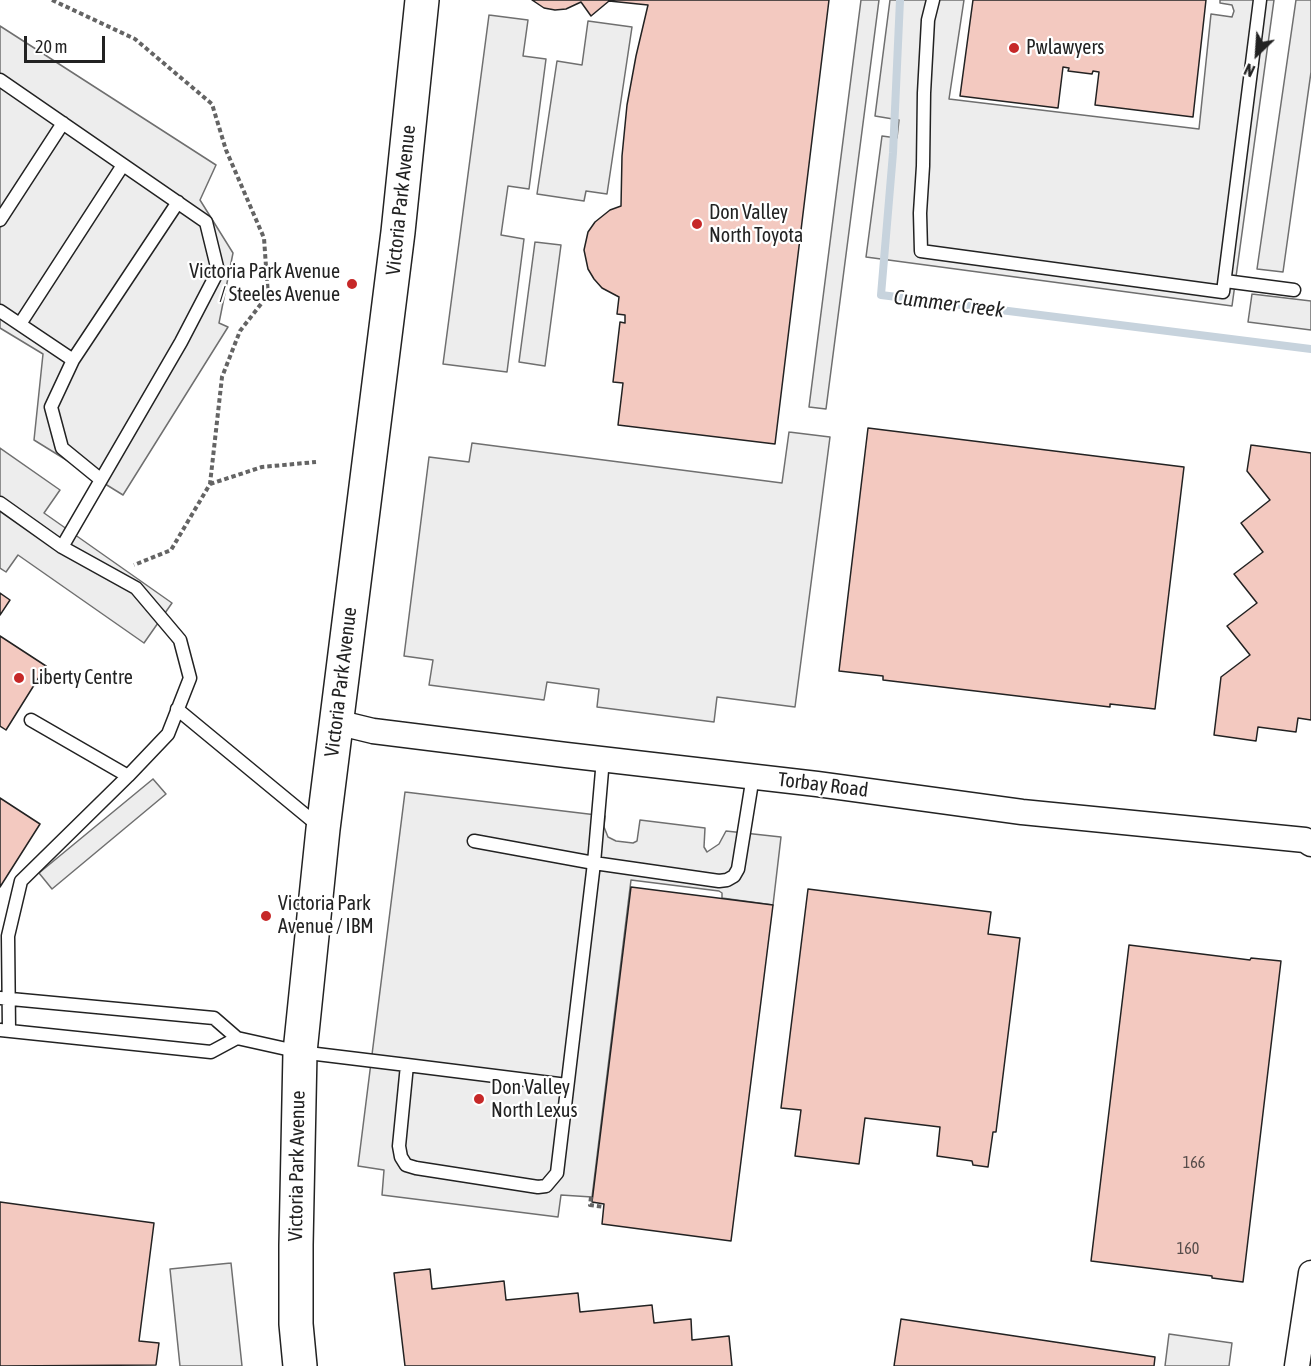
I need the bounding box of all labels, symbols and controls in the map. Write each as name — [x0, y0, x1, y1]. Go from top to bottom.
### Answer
scale bar — [27, 24, 108, 62]
north arrow — [1227, 24, 1287, 84]
text: 20 m — [35, 36, 67, 57]
place label: Pwlawyers — [1026, 36, 1104, 60]
marker: Pwlawyers — [1007, 41, 1021, 55]
text: N — [1241, 60, 1257, 80]
street label: Victoria Park Avenue — [381, 124, 421, 276]
place label: Don Valley North Toyota — [709, 201, 803, 248]
marker: Don Valley North Toyota — [690, 217, 704, 231]
place label: Victoria Park Avenue / Steeles Avenue — [189, 260, 340, 307]
marker: Victoria Park Avenue / Steeles Avenue — [345, 277, 359, 291]
water label: Cummer Creek — [892, 285, 1006, 323]
street label: Victoria Park Avenue — [320, 606, 362, 758]
place label: Liberty Centre — [31, 666, 133, 690]
marker: Liberty Centre — [12, 671, 26, 685]
street label: Torbay Road — [776, 768, 870, 802]
place label: Victoria Park Avenue / IBM — [278, 892, 374, 939]
marker: Victoria Park Avenue / IBM — [259, 909, 273, 923]
place label: Don Valley North Lexus — [491, 1076, 578, 1123]
street label: Victoria Park Avenue — [284, 1090, 310, 1242]
marker: Don Valley North Lexus — [472, 1092, 486, 1106]
house number: 166 — [1183, 1153, 1205, 1173]
house number: 160 — [1177, 1239, 1199, 1259]

